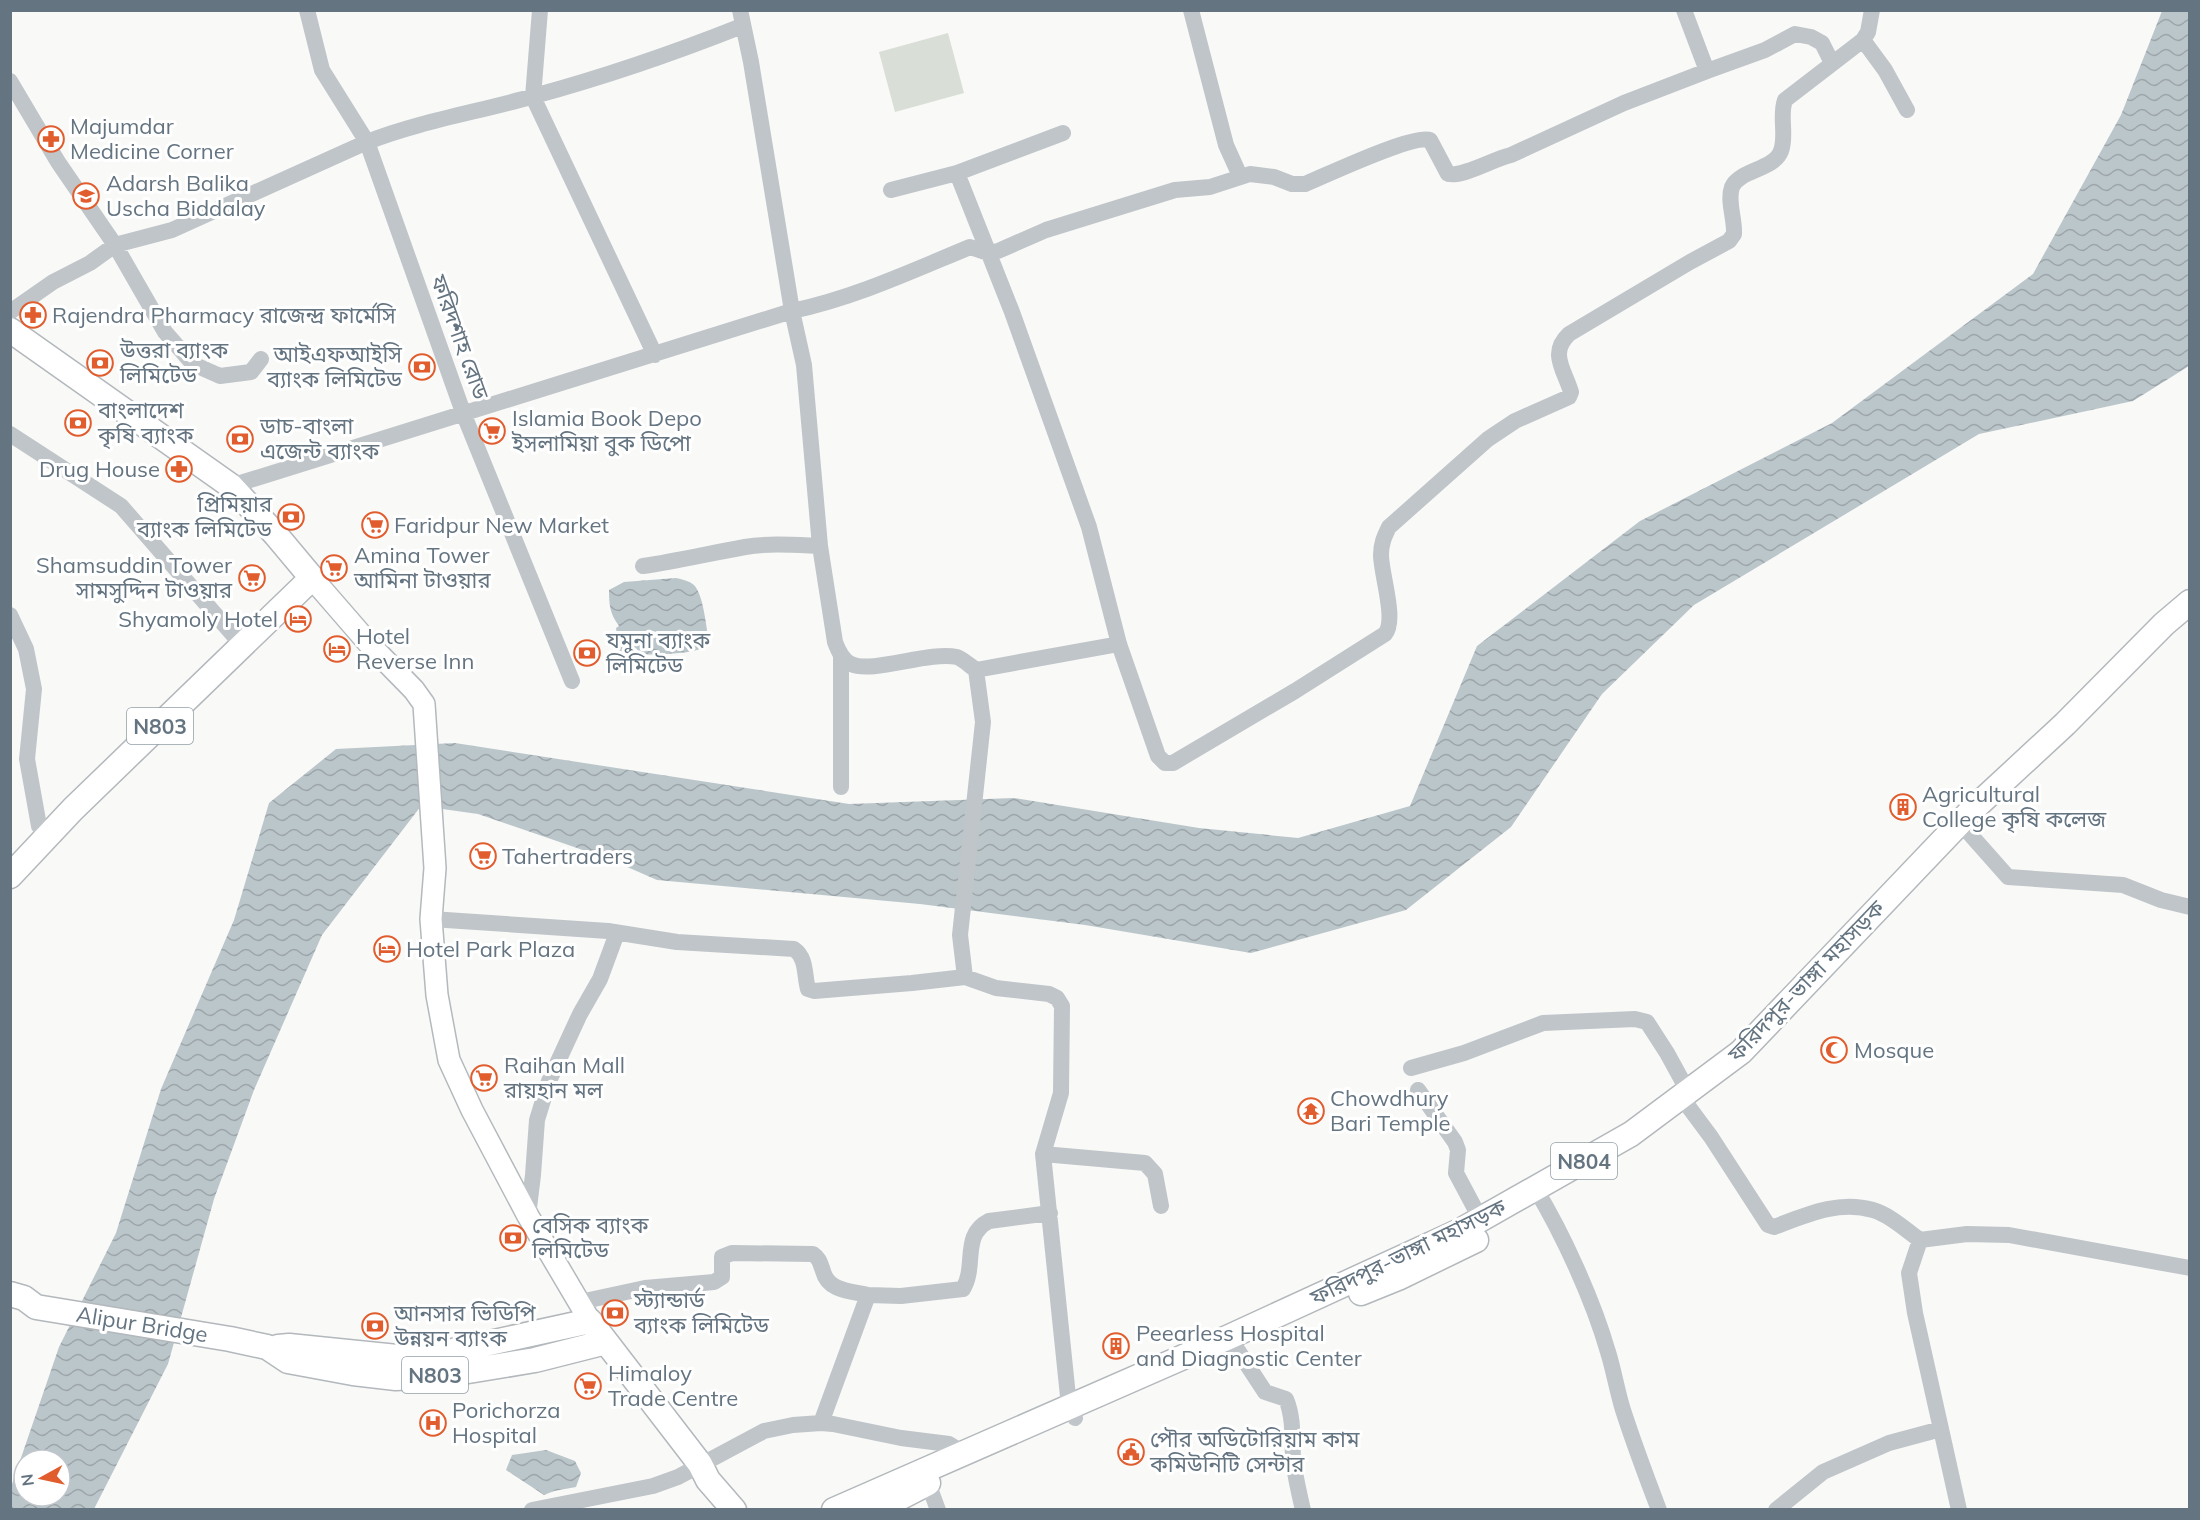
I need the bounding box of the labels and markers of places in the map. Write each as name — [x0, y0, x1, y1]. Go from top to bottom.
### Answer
place label: Majumdar Medicine Corner — [70, 112, 234, 165]
pharmacy icon: Majumdar Medicine Corner — [36, 124, 66, 154]
place label: Adarsh Balika Uscha Biddalay — [106, 169, 266, 222]
school or university icon: Adarsh Balika Uscha Biddalay — [71, 181, 101, 211]
pharmacy icon: Rajendra Pharmacy রাজেন্দ্র ফার্মেসি — [18, 300, 48, 330]
place label: Rajendra Pharmacy রাজেন্দ্র ফার্মেসি — [52, 301, 396, 329]
place label: উত্তরা ব্যাংক লিমিটেড — [119, 336, 229, 389]
place label: আইএফআইসি ব্যাংক লিমিটেড — [266, 340, 402, 393]
bank icon: উত্তরা ব্যাংক লিমিটেড — [85, 348, 115, 378]
bank icon: আইএফআইসি ব্যাংক লিমিটেড — [407, 352, 437, 382]
place label: বাংলাদেশ কৃষি ব্যাংক — [97, 396, 194, 450]
place label: Islamia Book Depo ইসলামিয়া বুক ডিপো — [511, 404, 702, 457]
bank icon: বাংলাদেশ কৃষি ব্যাংক — [63, 408, 93, 438]
place label: ডাচ-বাংলা এজেন্ট ব্যাংক — [259, 412, 380, 465]
supermarket icon: Islamia Book Depo ইসলামিয়া বুক ডিপো — [477, 416, 507, 446]
bank icon: ডাচ-বাংলা এজেন্ট ব্যাংক — [225, 424, 255, 454]
pharmacy icon: Drug House — [164, 454, 194, 484]
place label: Drug House — [39, 455, 160, 483]
place label: প্রিমিয়ার ব্যাংক লিমিটেড — [136, 490, 273, 543]
bank icon: প্রিমিয়ার ব্যাংক লিমিটেড — [276, 502, 306, 532]
supermarket icon: Faridpur New Market — [360, 510, 390, 540]
place label: Faridpur New Market — [394, 511, 609, 539]
place label: Amina Tower আমিনা টাওয়ার — [353, 541, 491, 594]
place label: Shamsuddin Tower সামসুদ্দিন টাওয়ার — [36, 551, 233, 604]
supermarket icon: Amina Tower আমিনা টাওয়ার — [319, 553, 349, 583]
supermarket icon: Shamsuddin Tower সামসুদ্দিন টাওয়ার — [237, 563, 267, 593]
hotel icon: Shyamoly Hotel — [283, 604, 313, 634]
place label: Shyamoly Hotel — [118, 605, 278, 633]
place label: Hotel Reverse Inn — [356, 622, 474, 675]
place label: যমুনা ব্যাংক লিমিটেড — [605, 626, 711, 679]
hotel icon: Hotel Reverse Inn — [322, 634, 352, 664]
bank icon: যমুনা ব্যাংক লিমিটেড — [572, 638, 602, 668]
place label: Agricultural College কৃষি কলেজ — [1922, 780, 2107, 834]
building icon: Agricultural College কৃষি কলেজ — [1888, 792, 1918, 822]
supermarket icon: Tahertraders — [468, 841, 498, 871]
place label: Tahertraders — [502, 842, 633, 870]
hotel icon: Hotel Park Plaza — [372, 934, 402, 964]
place label: Hotel Park Plaza — [406, 935, 575, 963]
mosque icon: Mosque — [1819, 1035, 1849, 1065]
place label: Mosque — [1854, 1036, 1934, 1064]
place label: Raihan Mall রায়হান মল — [503, 1051, 625, 1104]
supermarket icon: Raihan Mall রায়হান মল — [469, 1063, 499, 1093]
place label: Chowdhury Bari Temple — [1330, 1084, 1450, 1137]
temple icon: Chowdhury Bari Temple — [1296, 1096, 1326, 1126]
place label: বেসিক ব্যাংক লিমিটেড — [531, 1211, 649, 1264]
bank icon: বেসিক ব্যাংক লিমিটেড — [498, 1223, 528, 1253]
place label: স্ট্যান্ডার্ড ব্যাংক লিমিটেড — [633, 1286, 769, 1339]
bank icon: স্ট্যান্ডার্ড ব্যাংক লিমিটেড — [600, 1298, 630, 1328]
place label: আনসার ভিডিপি উন্নয়ন ব্যাংক — [393, 1299, 536, 1352]
bank icon: আনসার ভিডিপি উন্নয়ন ব্যাংক — [360, 1311, 390, 1341]
place label: Peearless Hospital and Diagnostic Center — [1136, 1319, 1362, 1372]
building icon: Peearless Hospital and Diagnostic Center — [1101, 1331, 1131, 1361]
place label: Himaloy Trade Centre — [608, 1359, 738, 1412]
supermarket icon: Himaloy Trade Centre — [573, 1371, 603, 1401]
place label: Porichorza Hospital — [452, 1396, 561, 1449]
hospital icon: Porichorza Hospital — [418, 1408, 448, 1438]
place label: পৌর অডিটোরিয়াম কাম কমিউনিটি সেন্টার — [1149, 1425, 1360, 1478]
public building icon: পৌর অডিটোরিয়াম কাম কমিউনিটি সেন্টার — [1116, 1437, 1146, 1467]

